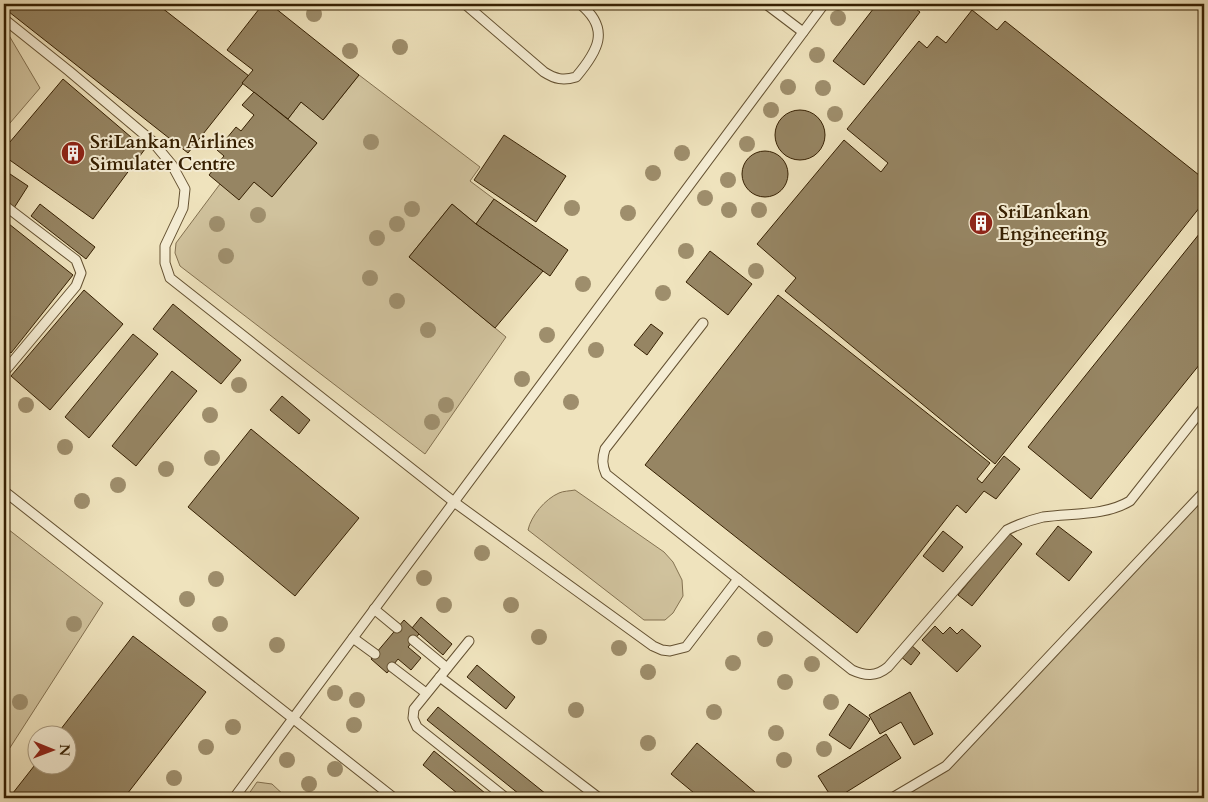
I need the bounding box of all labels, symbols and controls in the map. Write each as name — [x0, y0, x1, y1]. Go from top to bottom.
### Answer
place label: SriLankan Airlines Simulater Centre — [90, 129, 254, 177]
building icon: SriLankan Airlines Simulater Centre — [60, 140, 86, 166]
place label: SriLankan Engineering — [998, 199, 1107, 247]
building icon: SriLankan Engineering — [968, 210, 994, 236]
north arrow — [28, 724, 78, 774]
text: N — [55, 744, 74, 756]

